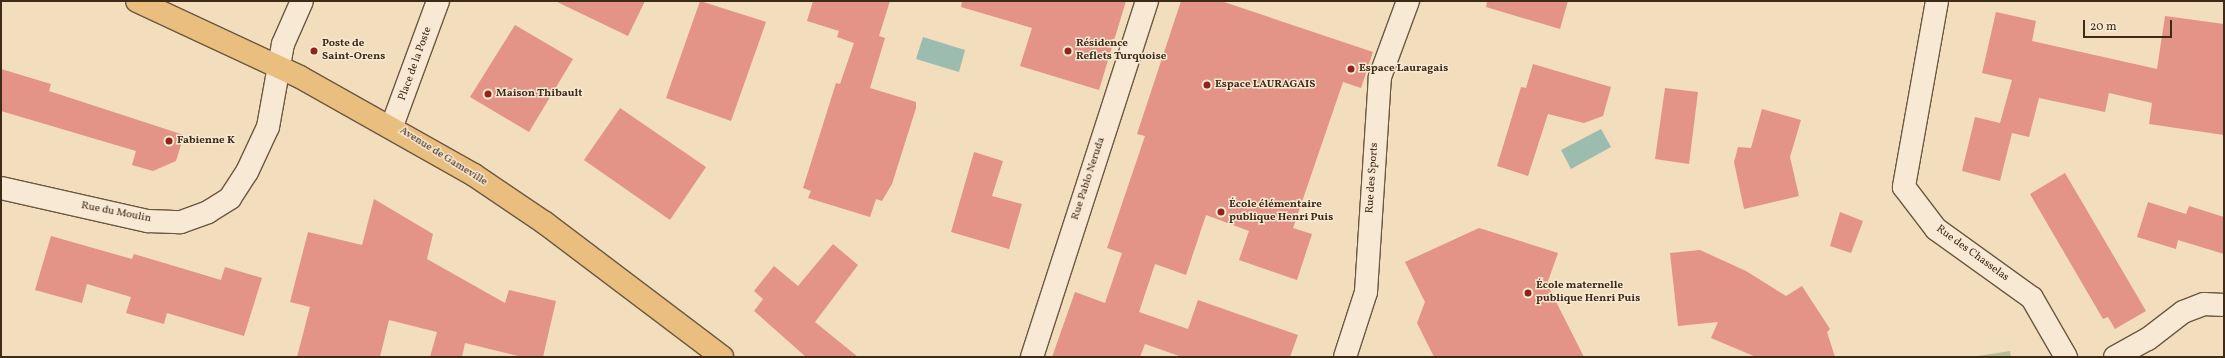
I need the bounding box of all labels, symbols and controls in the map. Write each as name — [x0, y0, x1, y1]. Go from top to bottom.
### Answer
scale bar — [2085, 12, 2174, 38]
text: 20 m — [2090, 19, 2117, 35]
street label: Place de la Poste — [396, 25, 436, 103]
place label: Poste de Saint-Orens — [322, 38, 385, 64]
place label: Résidence Reflets Turquoise — [1076, 38, 1166, 64]
marker: Poste de Saint-Orens — [309, 46, 319, 56]
marker: Résidence Reflets Turquoise — [1063, 46, 1073, 56]
place label: Espace Lauragais — [1359, 62, 1448, 76]
marker: Espace Lauragais — [1346, 64, 1356, 74]
place label: Espace LAURAGAIS — [1215, 78, 1315, 92]
marker: Espace LAURAGAIS — [1202, 80, 1212, 90]
place label: Maison Thibault — [496, 87, 582, 101]
marker: Maison Thibault — [483, 89, 493, 99]
street label: Avenue de Gameville — [397, 125, 489, 189]
place label: Fabienne K — [177, 134, 235, 148]
marker: Fabienne K — [164, 136, 174, 146]
street label: Rue Pablo Neruda — [1069, 136, 1109, 222]
street label: Rue des Sports — [1364, 142, 1382, 214]
place label: École élémentaire publique Henri Puis — [1229, 199, 1333, 225]
street label: Rue du Moulin — [80, 200, 152, 226]
marker: École élémentaire publique Henri Puis — [1216, 207, 1226, 217]
street label: Rue des Chasselas — [1933, 223, 2011, 285]
place label: École maternelle publique Henri Puis — [1536, 280, 1640, 306]
marker: École maternelle publique Henri Puis — [1523, 288, 1533, 298]

